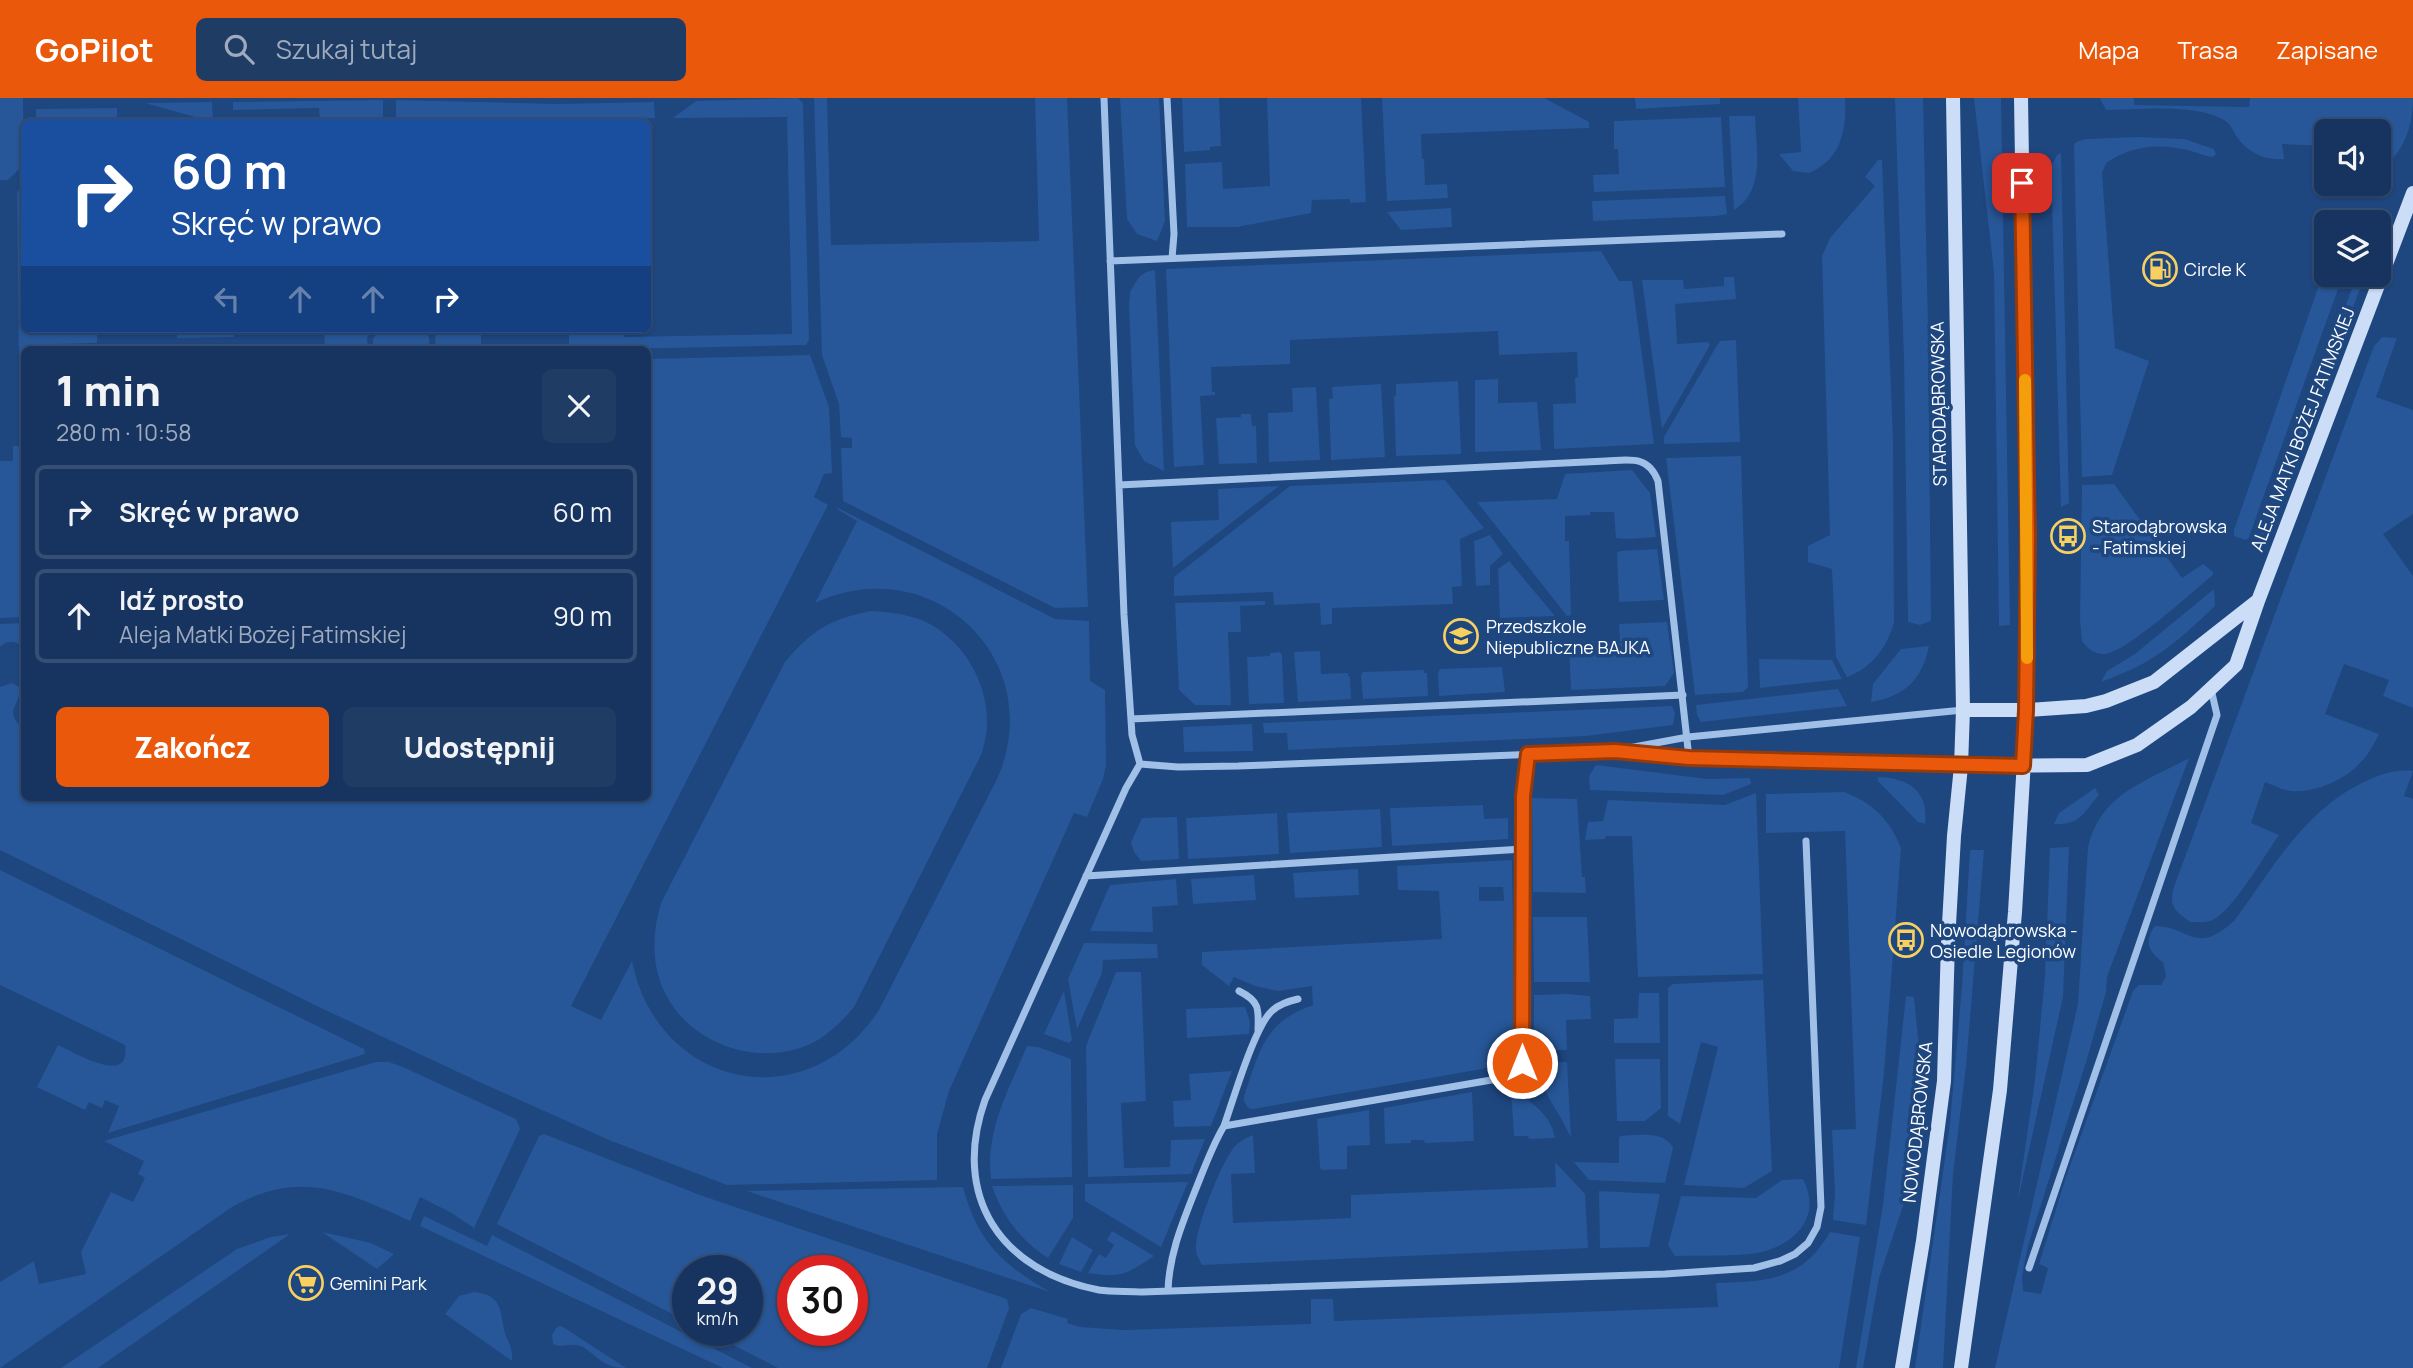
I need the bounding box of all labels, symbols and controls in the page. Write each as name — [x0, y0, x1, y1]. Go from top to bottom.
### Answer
search box — [196, 18, 686, 81]
text: GoPilot — [35, 27, 154, 72]
icon: search — [220, 30, 258, 68]
text: Szukaj tutaj — [276, 31, 417, 67]
text: Mapa — [2078, 33, 2139, 66]
text: Trasa — [2177, 33, 2238, 66]
text: Zapisane — [2276, 33, 2378, 66]
map controls — [2314, 119, 2391, 287]
button: sound — [2314, 119, 2391, 196]
text: 60 m — [171, 137, 288, 204]
icon: right — [56, 147, 147, 238]
pin — [1992, 153, 2052, 213]
icon: arrive — [2003, 164, 2041, 202]
text: Skręć w prawo — [171, 201, 382, 245]
button: layers — [2314, 210, 2391, 287]
fuel station icon: Circle K — [2141, 250, 2179, 288]
place label: Circle K — [2184, 257, 2246, 281]
icon: left — [208, 280, 246, 318]
icon: ahead — [281, 280, 319, 318]
icon: ahead — [354, 280, 392, 318]
icon: right — [427, 280, 465, 318]
street label: ALEJA MATKI BOŻEJ FATIMSKIEJ — [2244, 303, 2360, 555]
street label: STARODĄBROWSKA — [1925, 321, 1951, 487]
text: 1 min — [56, 361, 161, 419]
button: close — [542, 369, 616, 443]
text: 280 m · 10:58 — [56, 416, 192, 448]
icon: right — [60, 493, 98, 531]
text: Skręć w prawo — [119, 494, 299, 530]
text: 60 m — [553, 494, 612, 530]
place label: Starodąbrowska - Fatimskiej — [2092, 514, 2227, 559]
bus stop icon: Starodąbrowska - Fatimskiej — [2049, 517, 2087, 555]
text: Idź prosto — [119, 582, 244, 618]
icon: ahead — [60, 597, 98, 635]
text: 90 m — [553, 598, 612, 634]
place label: Przedszkole Niepubliczne BAJKA — [1486, 614, 1651, 659]
school or university icon: Przedszkole Niepubliczne BAJKA — [1442, 617, 1480, 655]
text: Aleja Matki Bożej Fatimskiej — [119, 618, 407, 650]
button: Zakończ — [56, 707, 329, 787]
button: Udostępnij — [343, 707, 616, 787]
place label: Nowodąbrowska - Osiedle Legionów — [1930, 918, 2078, 963]
bus stop icon: Nowodąbrowska - Osiedle Legionów — [1887, 921, 1925, 959]
position arrow — [1485, 1026, 1559, 1100]
street label: NOWODĄBROWSKA — [1897, 1040, 1937, 1204]
speed limit sign: 30 — [777, 1255, 868, 1346]
supermarket icon: Gemini Park — [287, 1264, 325, 1302]
text: 29 — [696, 1267, 739, 1315]
place label: Gemini Park — [330, 1271, 428, 1295]
text: km/h — [697, 1306, 738, 1330]

